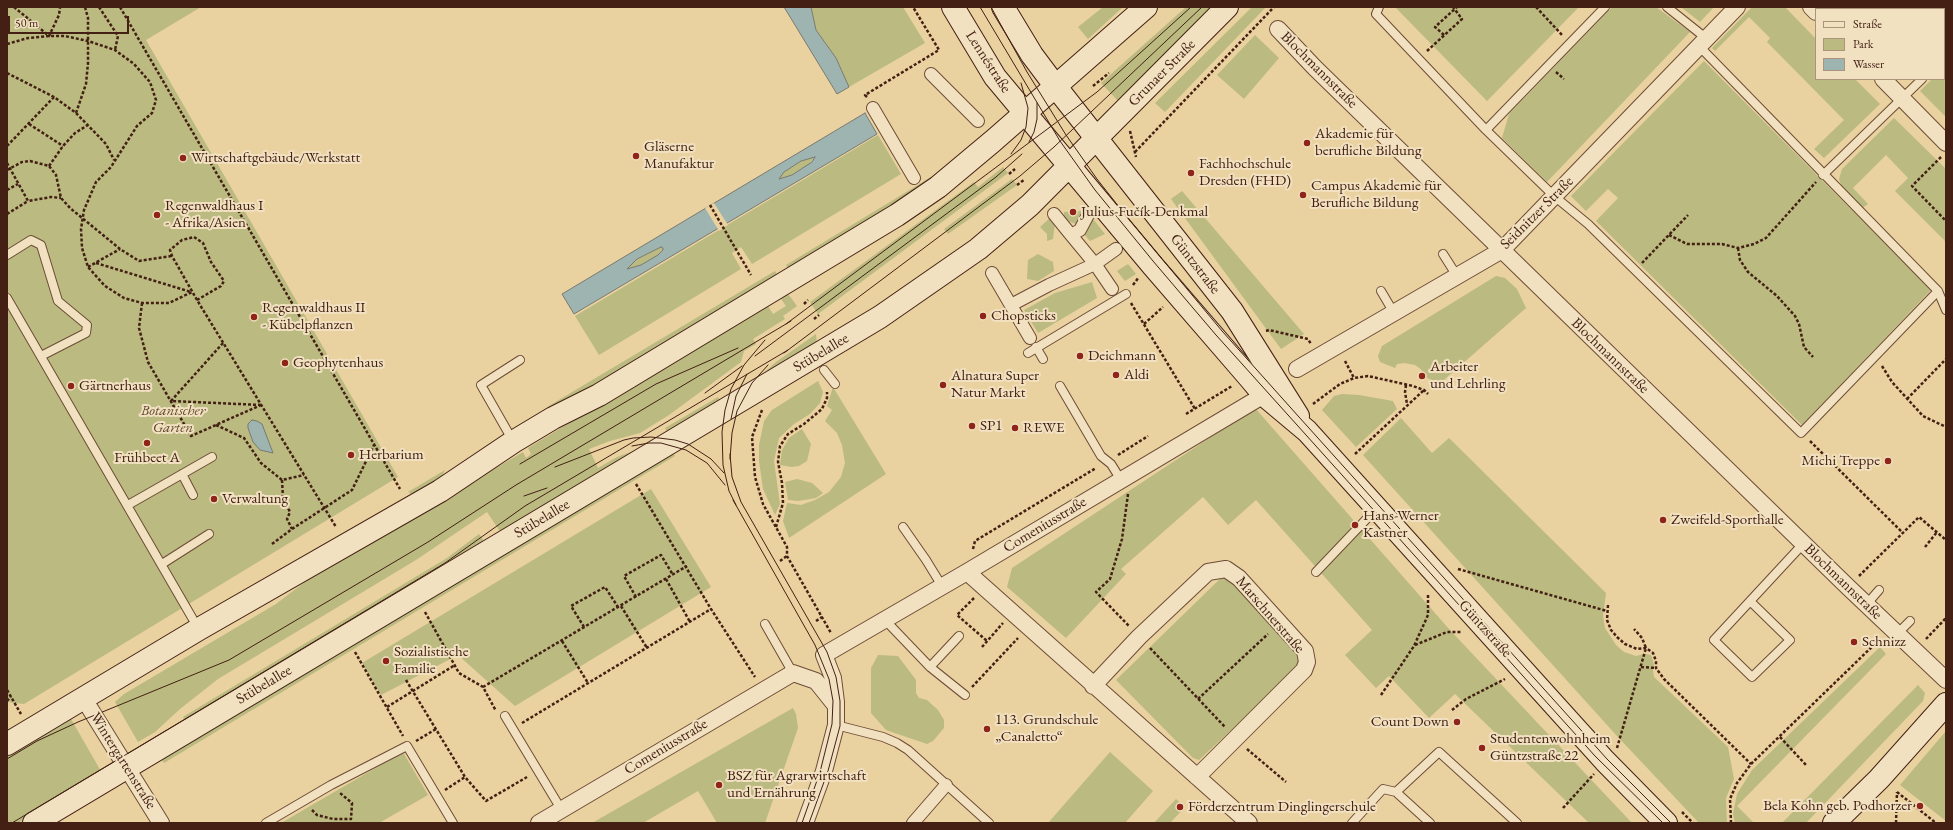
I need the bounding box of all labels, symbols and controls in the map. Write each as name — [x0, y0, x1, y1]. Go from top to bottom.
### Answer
scale bar — [10, 8, 131, 34]
legend — [1815, 8, 1945, 80]
text: 50 m — [15, 15, 38, 31]
text: Straße — [1853, 16, 1882, 32]
street label: Lennéstraße — [961, 28, 1015, 96]
street label: Blochmannstraße — [1277, 28, 1361, 112]
street label: Grunaer Straße — [1125, 36, 1199, 110]
text: Park — [1853, 36, 1873, 52]
text: Wasser — [1853, 56, 1884, 72]
place label: Akademie für berufliche Bildung — [1315, 125, 1421, 160]
place label: Gläserne Manufaktur — [644, 138, 714, 173]
marker: Akademie für berufliche Bildung — [1302, 138, 1312, 148]
place label: Wirtschaftgebäude/Werkstatt — [191, 149, 360, 167]
marker: Gläserne Manufaktur — [631, 151, 641, 161]
marker: Wirtschaftgebäude/Werkstatt — [178, 153, 188, 163]
place label: Fachhochschule Dresden (FHD) — [1199, 155, 1291, 190]
marker: Fachhochschule Dresden (FHD) — [1186, 168, 1196, 178]
street label: Seidnitzer Straße — [1497, 173, 1577, 253]
place label: Campus Akademie für Berufliche Bildung — [1311, 177, 1442, 212]
marker: Campus Akademie für Berufliche Bildung — [1298, 190, 1308, 200]
place label: Regenwaldhaus I - Afrika/Asien — [165, 197, 263, 232]
place label: Julius-Fučík-Denkmal — [1081, 203, 1208, 221]
marker: Julius-Fučík-Denkmal — [1068, 207, 1078, 217]
marker: Regenwaldhaus I - Afrika/Asien — [152, 210, 162, 220]
street label: Güntzstraße — [1166, 230, 1224, 298]
place label: Regenwaldhaus II - Kübelpflanzen — [262, 299, 365, 334]
place label: Chopsticks — [991, 307, 1056, 325]
marker: Chopsticks — [978, 311, 988, 321]
marker: Regenwaldhaus II - Kübelpflanzen — [249, 312, 259, 322]
street label: Blochmannstraße — [1567, 314, 1653, 398]
street label: Stübelallee — [790, 329, 852, 377]
place label: Deichmann — [1088, 347, 1156, 365]
marker: Deichmann — [1075, 351, 1085, 361]
place label: Geophytenhaus — [293, 354, 383, 372]
marker: Geophytenhaus — [280, 358, 290, 368]
place label: Arbeiter und Lehrling — [1430, 358, 1505, 393]
place label: Aldi — [1124, 366, 1149, 384]
place label: Alnatura Super Natur Markt — [951, 367, 1039, 402]
marker: Aldi — [1111, 370, 1121, 380]
marker: Arbeiter und Lehrling — [1417, 371, 1427, 381]
place label: Gärtnerhaus — [79, 377, 151, 395]
marker: Alnatura Super Natur Markt — [938, 380, 948, 390]
marker: Gärtnerhaus — [66, 381, 76, 391]
park label: Botanischer Garten — [141, 402, 205, 437]
place label: SP1 — [980, 417, 1002, 435]
place label: REWE — [1023, 419, 1064, 437]
marker: SP1 — [967, 421, 977, 431]
marker: REWE — [1010, 423, 1020, 433]
marker: Frühbeet A — [142, 438, 152, 448]
place label: Herbarium — [359, 446, 424, 464]
place label: Frühbeet A — [114, 449, 180, 467]
marker: Herbarium — [346, 450, 356, 460]
place label: Michi Treppe — [1801, 452, 1880, 470]
marker: Michi Treppe — [1883, 456, 1893, 466]
place label: Verwaltung — [222, 490, 288, 508]
street label: Comeniusstraße — [1000, 493, 1090, 557]
marker: Verwaltung — [209, 494, 219, 504]
street label: Stübelallee — [511, 495, 573, 543]
place label: Hans-Werner Kastner — [1363, 507, 1439, 542]
place label: Zweifeld-Sporthalle — [1671, 511, 1784, 529]
marker: Zweifeld-Sporthalle — [1658, 515, 1668, 525]
marker: Hans-Werner Kastner — [1350, 520, 1360, 530]
street label: Blochmannstraße — [1800, 540, 1886, 624]
street label: Marschnerstraße — [1232, 573, 1308, 657]
street label: Güntzstraße — [1455, 597, 1515, 661]
place label: Schnizz — [1862, 633, 1906, 651]
marker: Schnizz — [1849, 637, 1859, 647]
place label: Sozialistische Familie — [394, 643, 469, 678]
marker: Sozialistische Familie — [381, 656, 391, 666]
street label: Stübelallee — [233, 661, 295, 709]
street label: Wintergartenstraße — [86, 709, 160, 813]
place label: 113. Grundschule „Canaletto“ — [995, 711, 1098, 746]
place label: Count Down — [1371, 713, 1449, 731]
street label: Comeniusstraße — [621, 715, 711, 779]
marker: Count Down — [1452, 717, 1462, 727]
marker: 113. Grundschule „Canaletto“ — [982, 724, 992, 734]
place label: Studentenwohnheim Güntzstraße 22 — [1490, 730, 1611, 765]
marker: Studentenwohnheim Güntzstraße 22 — [1477, 743, 1487, 753]
place label: BSZ für Agrarwirtschaft und Ernährung — [727, 767, 866, 802]
marker: BSZ für Agrarwirtschaft und Ernährung — [714, 780, 724, 790]
place label: Bela Kohn geb. Podhorzer — [1763, 797, 1912, 815]
place label: Förderzentrum Dinglingerschule — [1188, 798, 1376, 816]
marker: Bela Kohn geb. Podhorzer — [1915, 801, 1925, 811]
marker: Förderzentrum Dinglingerschule — [1175, 802, 1185, 812]

